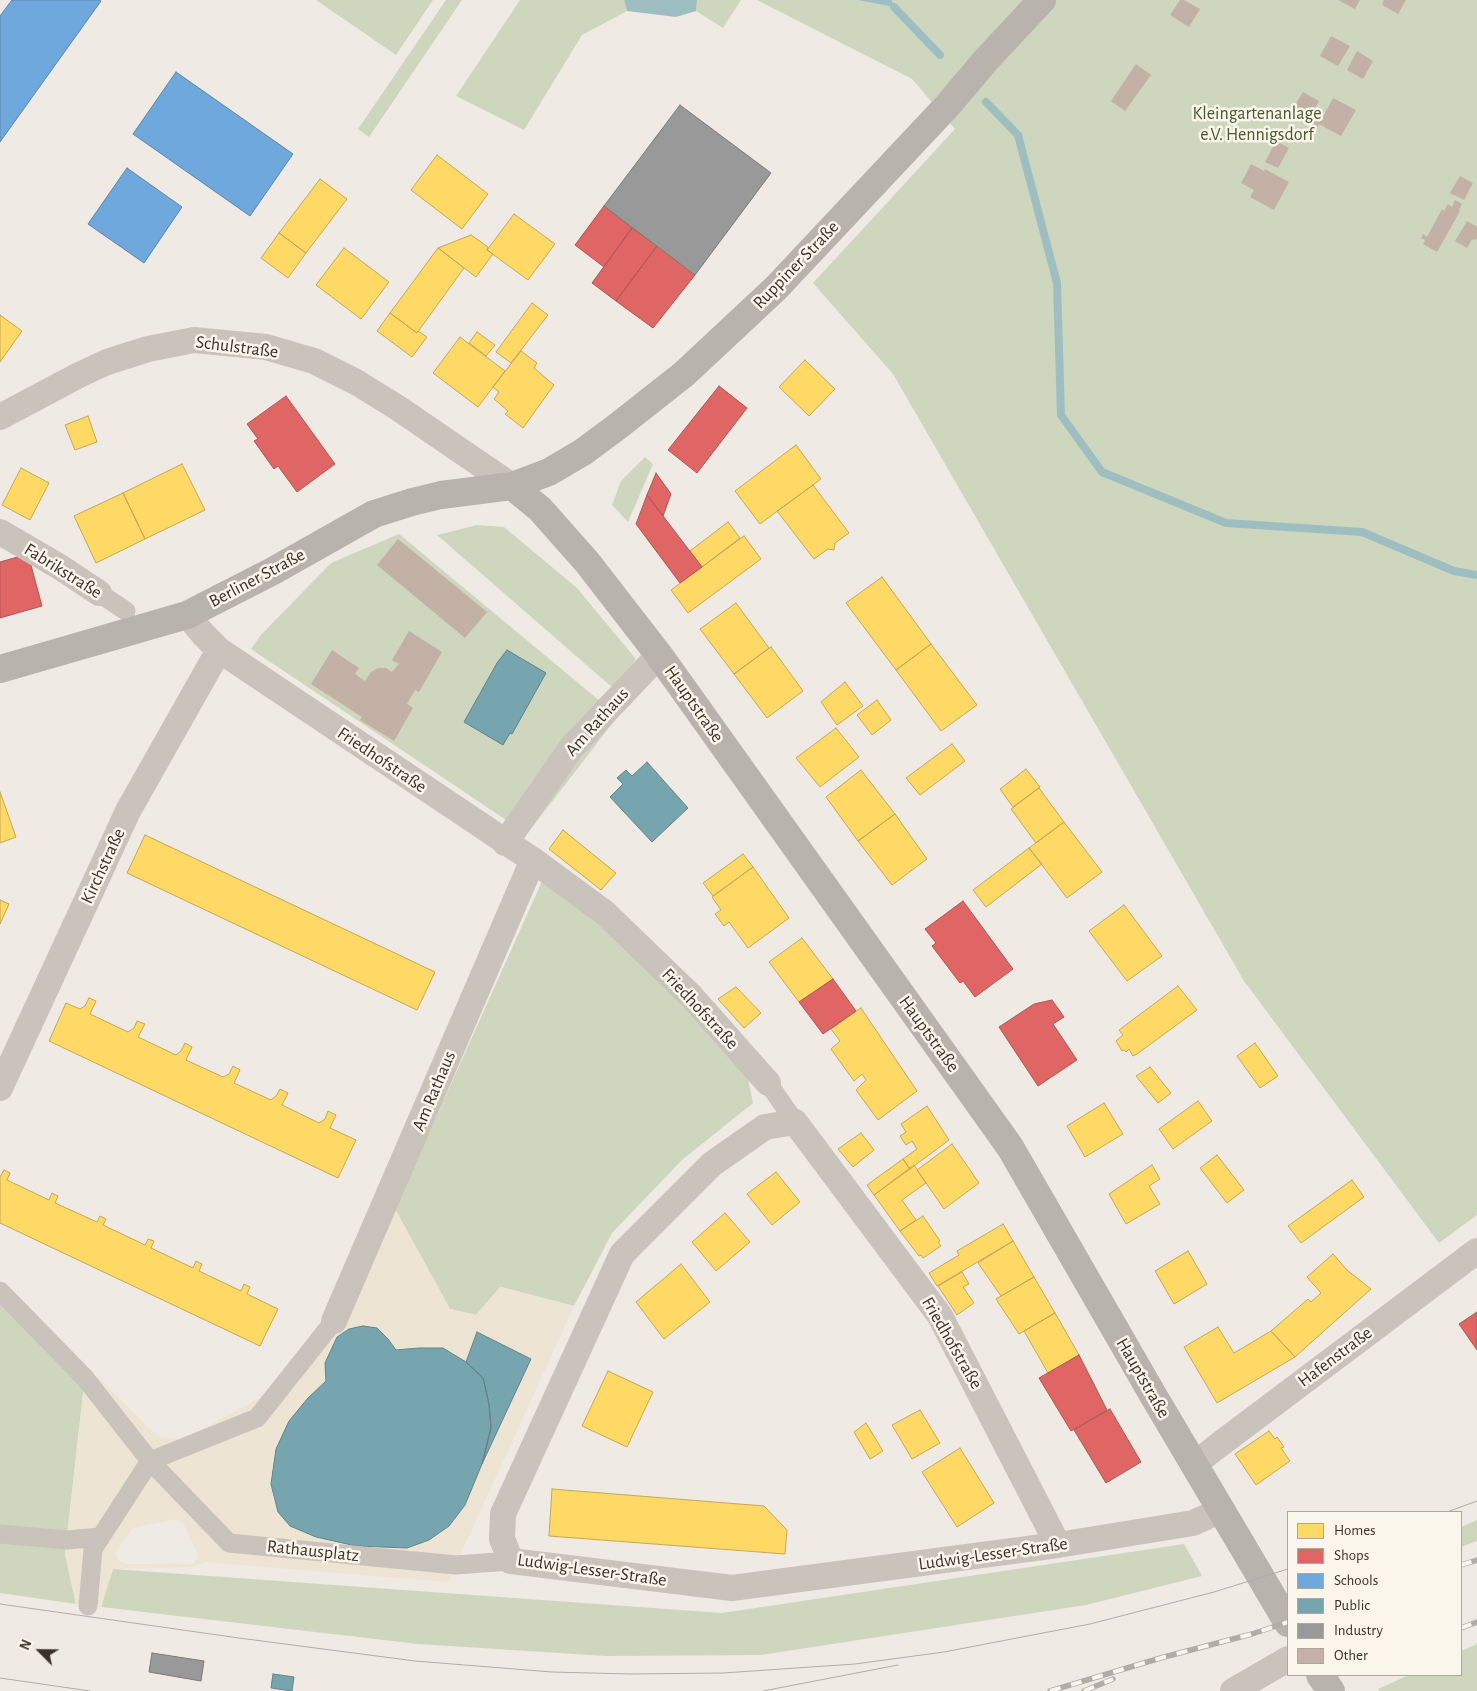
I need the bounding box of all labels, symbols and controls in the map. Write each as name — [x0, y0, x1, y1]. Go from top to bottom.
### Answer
park label: Kleingartenanlage e.V. Hennigsdorf — [1192, 103, 1322, 146]
street label: Ruppiner Straße — [749, 216, 843, 314]
street label: Schulstraße — [195, 331, 279, 363]
street label: Fabrikstraße — [20, 539, 106, 603]
street label: Berliner Straße — [205, 544, 309, 612]
street label: Hauptstraße — [660, 661, 728, 747]
street label: Am Rathaus — [561, 683, 633, 761]
street label: Friedhofstraße — [333, 722, 431, 798]
street label: Kirchstraße — [76, 825, 130, 907]
street label: Friedhofstraße — [657, 964, 743, 1054]
street label: Hauptstraße — [894, 992, 964, 1076]
street label: Am Rathaus — [407, 1048, 461, 1134]
street label: Friedhofstraße — [917, 1293, 987, 1393]
street label: Hafenstraße — [1294, 1322, 1376, 1392]
street label: Hauptstraße — [1111, 1334, 1175, 1422]
legend — [1287, 1511, 1462, 1676]
text: Homes — [1334, 1523, 1376, 1538]
street label: Ludwig-Lesser-Straße — [917, 1533, 1069, 1575]
street label: Rathausplatz — [266, 1535, 360, 1567]
text: Shops — [1334, 1548, 1369, 1563]
street label: Ludwig-Lesser-Straße — [516, 1549, 668, 1591]
text: Schools — [1334, 1573, 1378, 1588]
text: Public — [1334, 1598, 1370, 1613]
text: Industry — [1334, 1623, 1383, 1638]
north arrow — [15, 1626, 65, 1676]
text: N — [18, 1638, 35, 1652]
text: Other — [1334, 1648, 1368, 1663]

